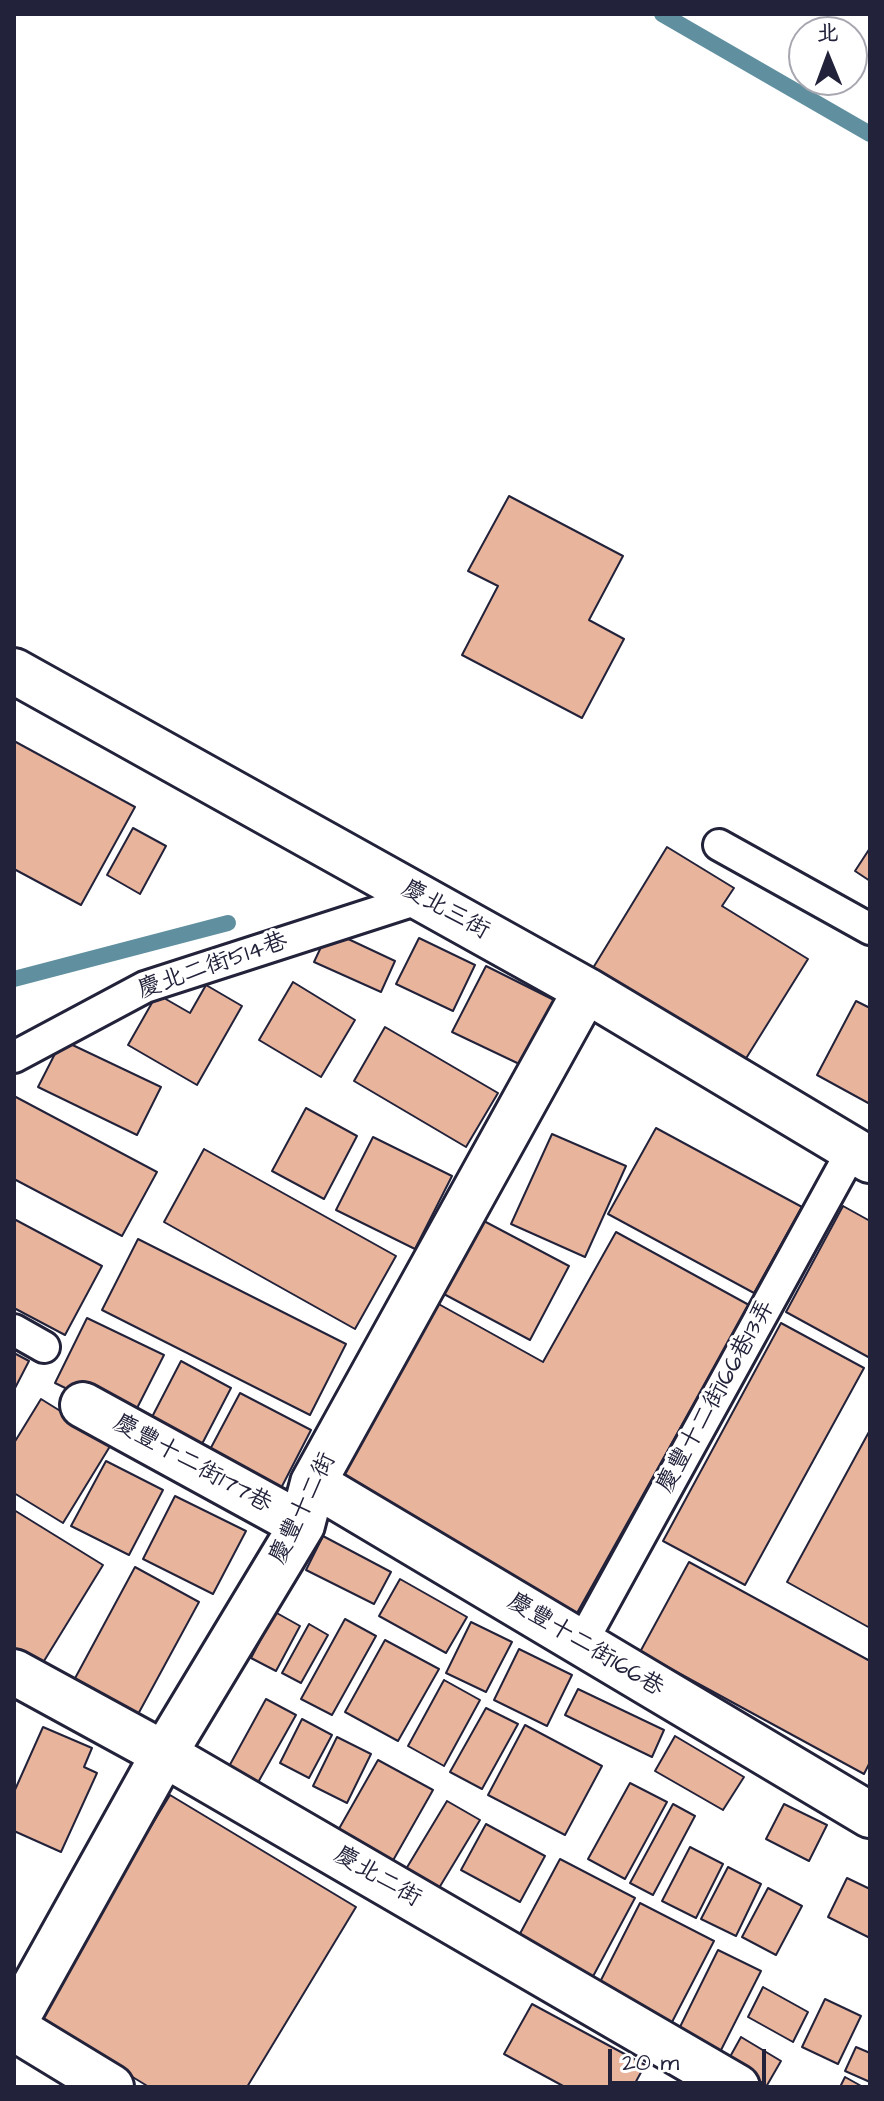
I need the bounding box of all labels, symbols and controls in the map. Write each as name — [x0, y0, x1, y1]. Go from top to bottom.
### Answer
north arrow — [788, 16, 868, 96]
text: 北 — [816, 18, 839, 49]
street label: 慶北三街 — [396, 875, 494, 947]
street label: 慶北二街514巷 — [134, 928, 292, 1006]
street label: 慶豐十二街166巷13弄 — [652, 1295, 782, 1499]
street label: 慶豐十二街177巷 — [108, 1410, 276, 1520]
street label: 慶豐十二街 — [265, 1449, 343, 1569]
street label: 慶豐十二街166巷 — [502, 1588, 668, 1704]
street label: 慶北二街 — [328, 1842, 426, 1914]
scale bar — [612, 2033, 770, 2083]
text: 20 m — [622, 2046, 679, 2080]

